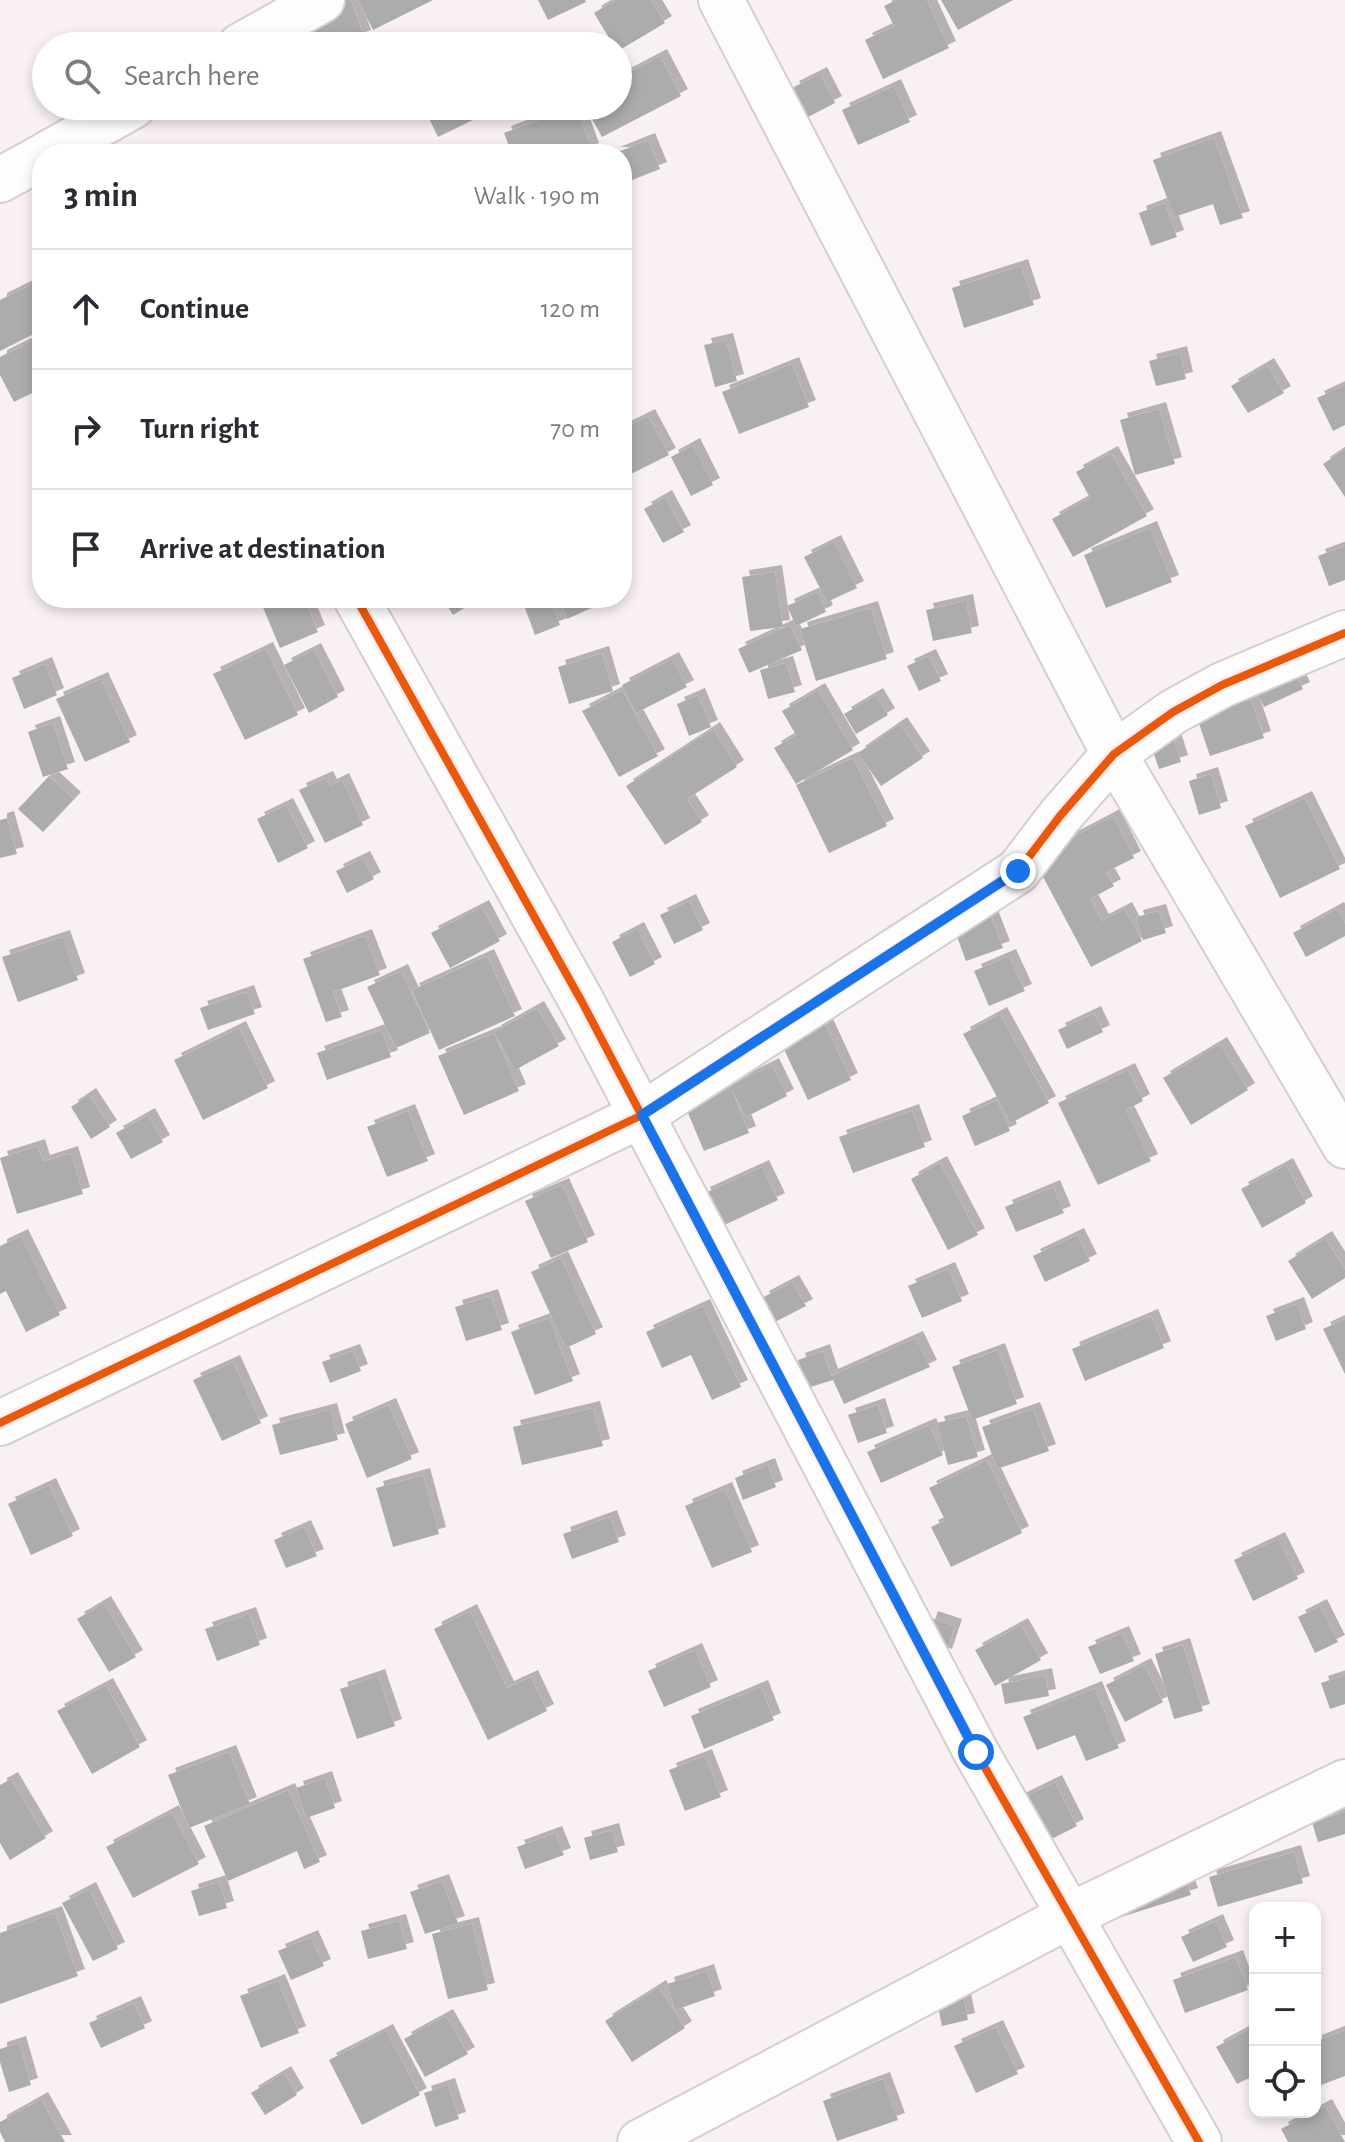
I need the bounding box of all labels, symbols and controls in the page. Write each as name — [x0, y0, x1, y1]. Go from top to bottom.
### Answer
search box — [32, 32, 632, 120]
icon: search — [60, 54, 104, 98]
text: Search here — [124, 61, 260, 91]
text: 3 min — [64, 179, 138, 213]
text: Walk · 190 m — [473, 183, 600, 209]
icon: ahead — [64, 287, 108, 331]
text: Continue — [140, 294, 249, 324]
text: 120 m — [540, 296, 600, 322]
icon: right — [64, 407, 108, 451]
text: Turn right — [140, 414, 259, 444]
text: 70 m — [550, 416, 600, 442]
icon: arrive — [64, 527, 108, 571]
text: Arrive at destination — [140, 534, 386, 564]
route end — [1000, 853, 1036, 889]
route start — [958, 1734, 994, 1770]
map controls — [1249, 1902, 1321, 2118]
button: + — [1249, 1902, 1321, 1974]
button: − — [1249, 1974, 1321, 2046]
button: locate — [1249, 2046, 1321, 2118]

